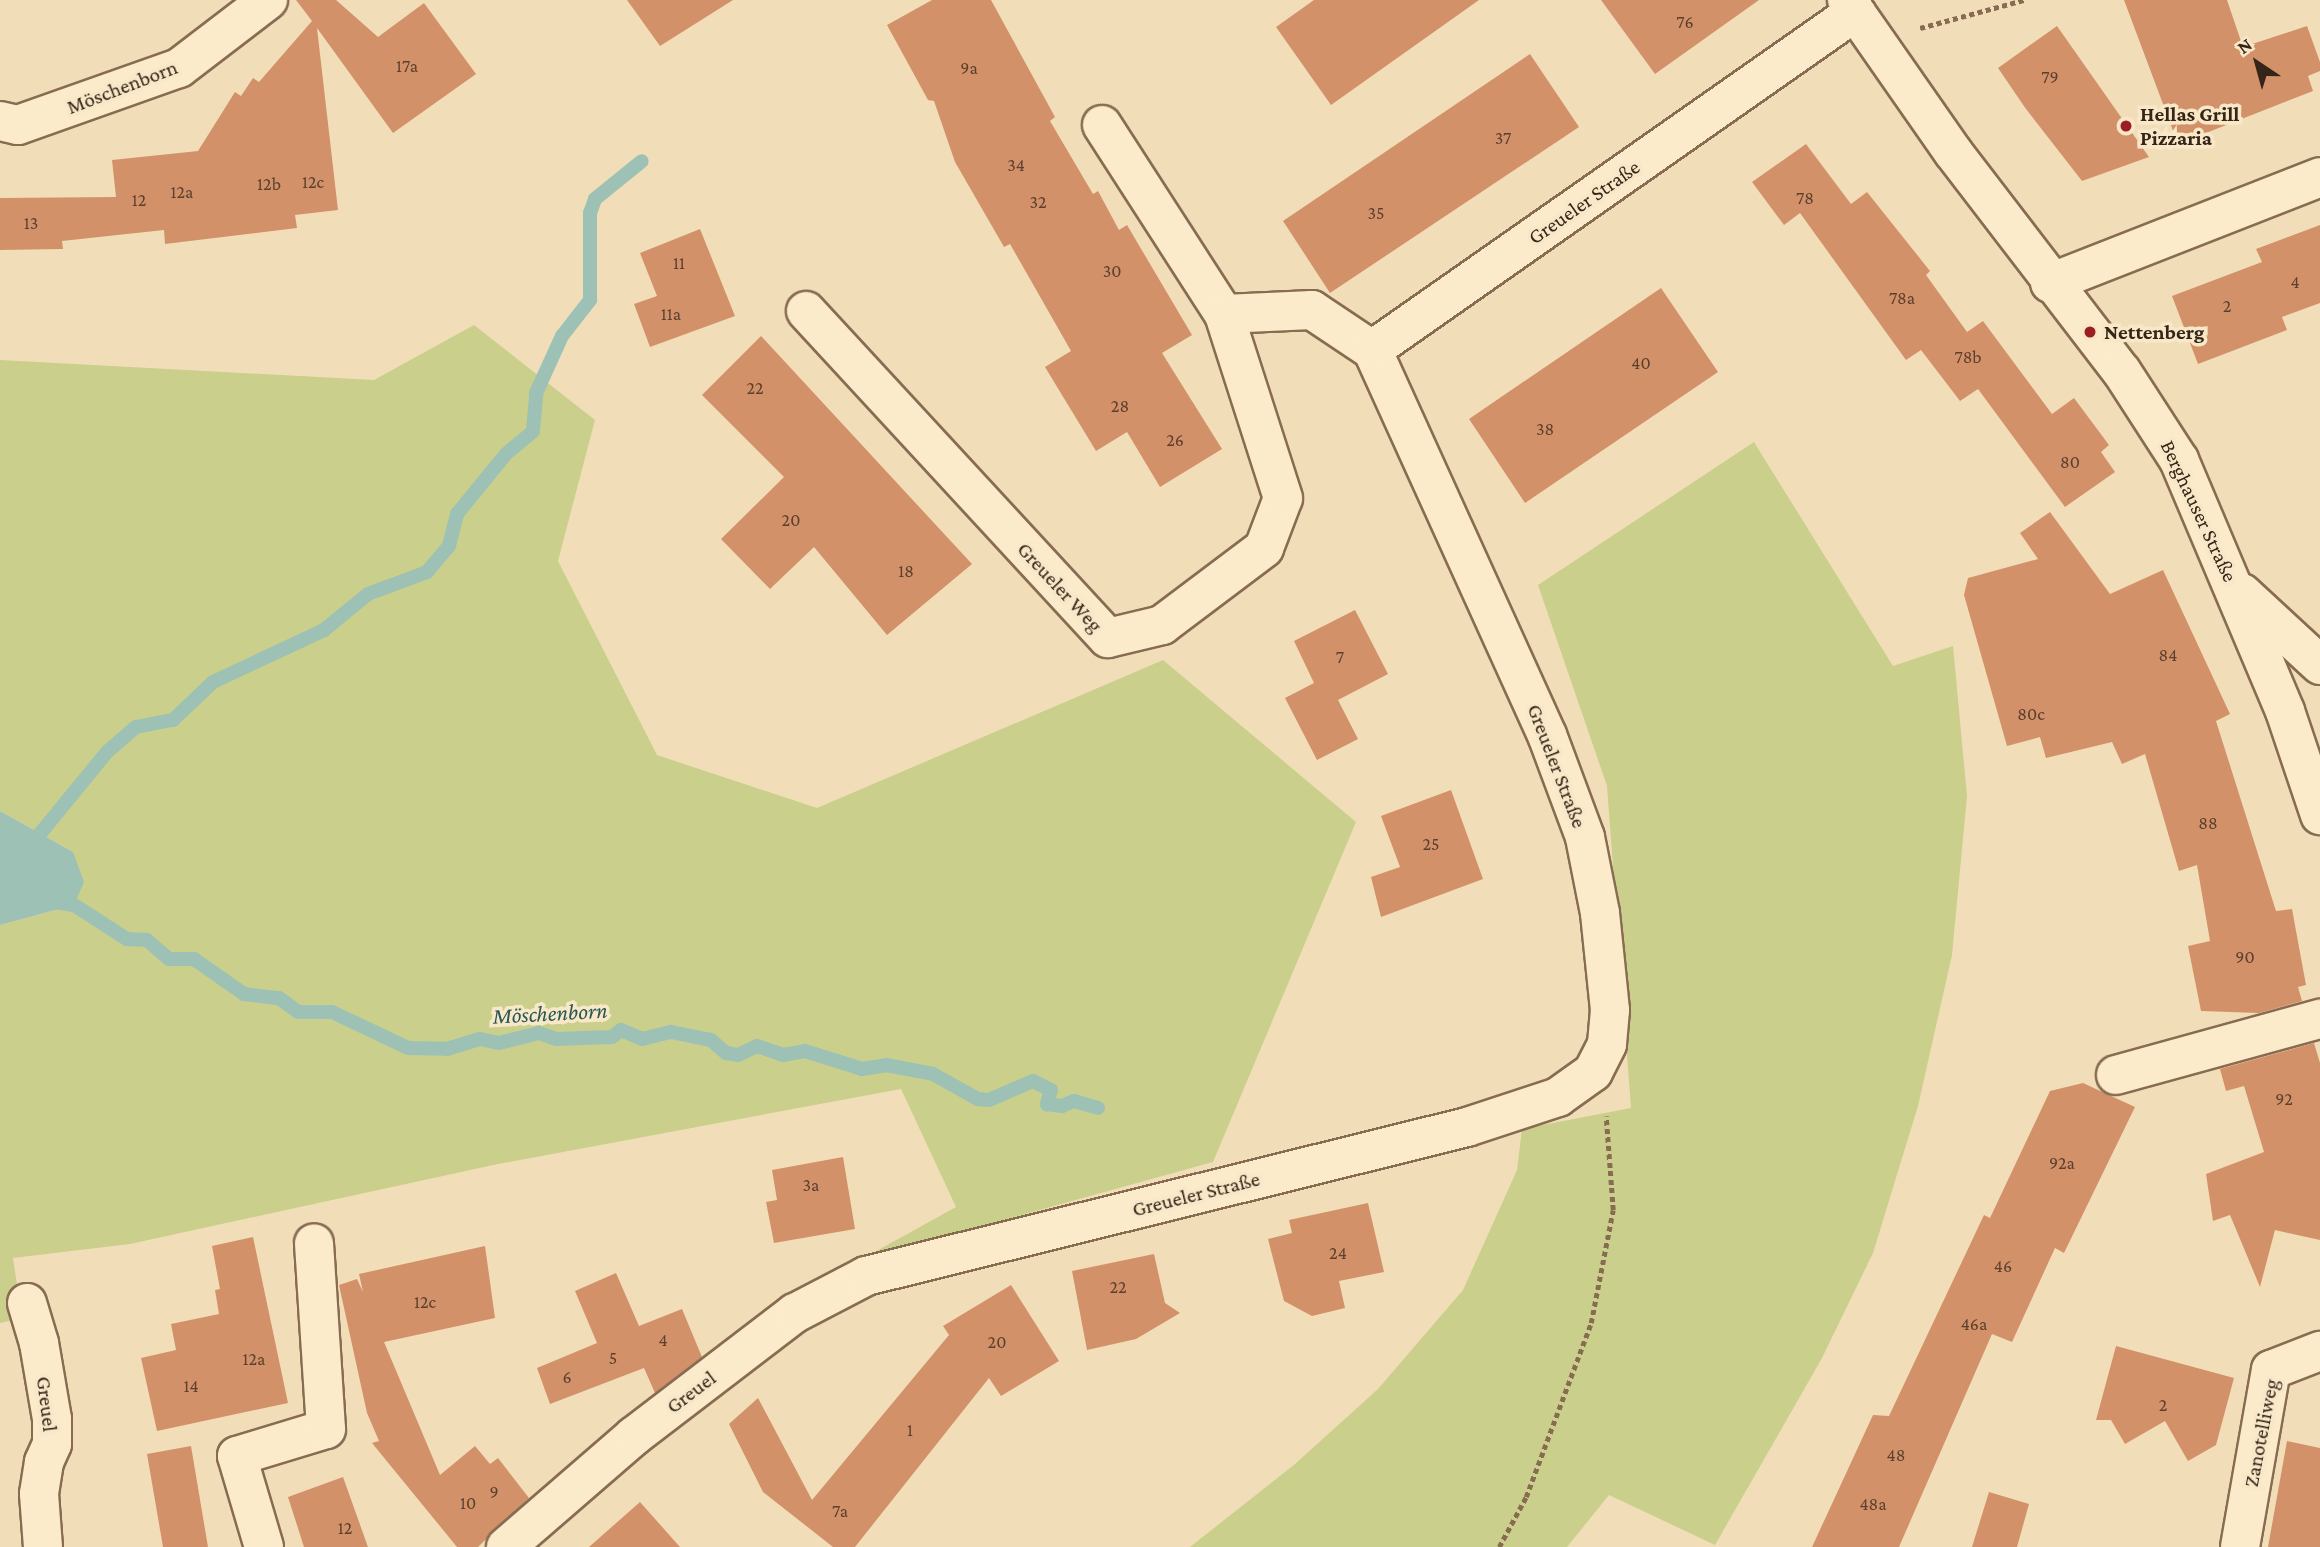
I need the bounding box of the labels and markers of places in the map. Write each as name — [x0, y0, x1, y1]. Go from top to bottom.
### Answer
place label: Hellas Grill Pizzaria — [2140, 101, 2239, 151]
marker: Hellas Grill Pizzaria — [2118, 118, 2134, 134]
place label: Nettenberg — [2104, 319, 2204, 345]
marker: Nettenberg — [2082, 324, 2098, 340]

